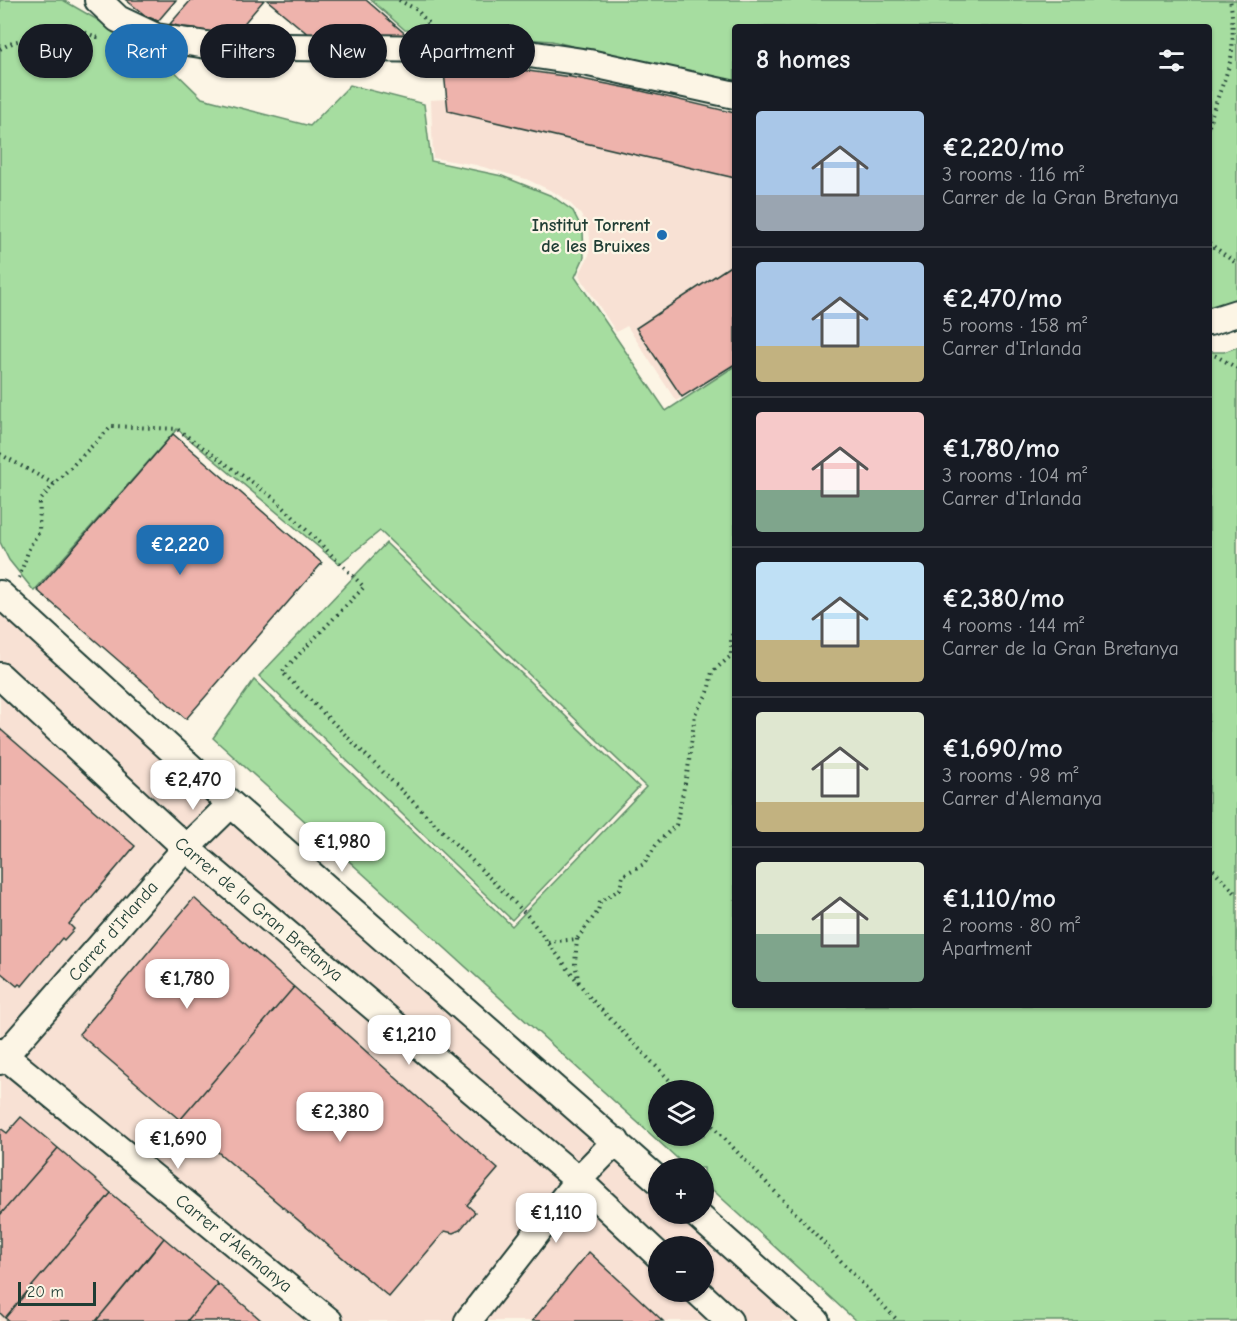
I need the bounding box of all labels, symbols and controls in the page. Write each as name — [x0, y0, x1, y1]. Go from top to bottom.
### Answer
chip: Buy — [18, 24, 93, 78]
chip: Rent — [105, 24, 188, 78]
chip: Filters — [200, 24, 296, 78]
chip: New — [308, 24, 387, 78]
chip: Apartment — [399, 24, 535, 78]
icon: filters — [1155, 44, 1188, 77]
text: 8 homes — [756, 45, 850, 75]
text: €2,220/mo — [942, 133, 1064, 163]
icon: home — [804, 135, 876, 207]
text: 3 rooms · 116 m² — [942, 163, 1084, 186]
text: Carrer de la Gran Bretanya — [942, 186, 1179, 209]
place label: Institut Torrent de les Bruixes — [532, 215, 651, 257]
marker: Institut Torrent de les Bruixes — [655, 228, 669, 242]
text: €2,470/mo — [942, 284, 1062, 314]
icon: home — [804, 286, 876, 358]
text: 5 rooms · 158 m² — [942, 314, 1087, 337]
text: Carrer d'Irlanda — [942, 337, 1082, 360]
text: €1,780/mo — [942, 434, 1060, 464]
icon: home — [804, 436, 876, 508]
text: 3 rooms · 104 m² — [942, 464, 1087, 487]
text: Carrer d'Irlanda — [942, 487, 1082, 510]
pin: €2,220 — [131, 525, 229, 576]
text: €2,220 — [151, 533, 209, 556]
text: €2,380/mo — [942, 584, 1064, 614]
icon: home — [804, 586, 876, 658]
text: 4 rooms · 144 m² — [942, 614, 1084, 637]
text: Carrer de la Gran Bretanya — [942, 637, 1179, 660]
text: €1,690/mo — [942, 734, 1063, 764]
icon: home — [804, 736, 876, 808]
pin: €2,470 — [144, 760, 242, 811]
text: 3 rooms · 98 m² — [942, 764, 1078, 787]
text: €2,470 — [164, 768, 222, 791]
text: Carrer d'Alemanya — [942, 787, 1102, 810]
pin: €1,980 — [293, 822, 391, 873]
text: €1,980 — [313, 830, 371, 853]
street label: Carrer de la Gran Bretanya — [170, 833, 347, 986]
street label: Carrer d'Irlanda — [64, 877, 163, 986]
text: €1,110/mo — [942, 884, 1056, 914]
icon: home — [804, 886, 876, 958]
text: 2 rooms · 80 m² — [942, 914, 1080, 937]
text: Apartment — [942, 937, 1032, 960]
pin: €1,780 — [138, 959, 236, 1010]
text: €1,780 — [159, 967, 215, 990]
pin: €1,210 — [360, 1015, 458, 1066]
text: €1,210 — [382, 1023, 436, 1046]
map controls — [648, 1080, 714, 1302]
button: layers — [648, 1080, 714, 1146]
pin: €2,380 — [291, 1092, 389, 1143]
text: €2,380 — [310, 1100, 370, 1123]
pin: €1,690 — [129, 1119, 227, 1170]
text: €1,690 — [149, 1127, 207, 1150]
button: + — [648, 1158, 714, 1224]
street label: Carrer d'Alemanya — [171, 1190, 296, 1297]
pin: €1,110 — [507, 1193, 605, 1244]
text: €1,110 — [530, 1201, 582, 1224]
button: − — [648, 1236, 714, 1302]
scale bar — [18, 1279, 96, 1306]
text: 20 m — [27, 1283, 64, 1301]

